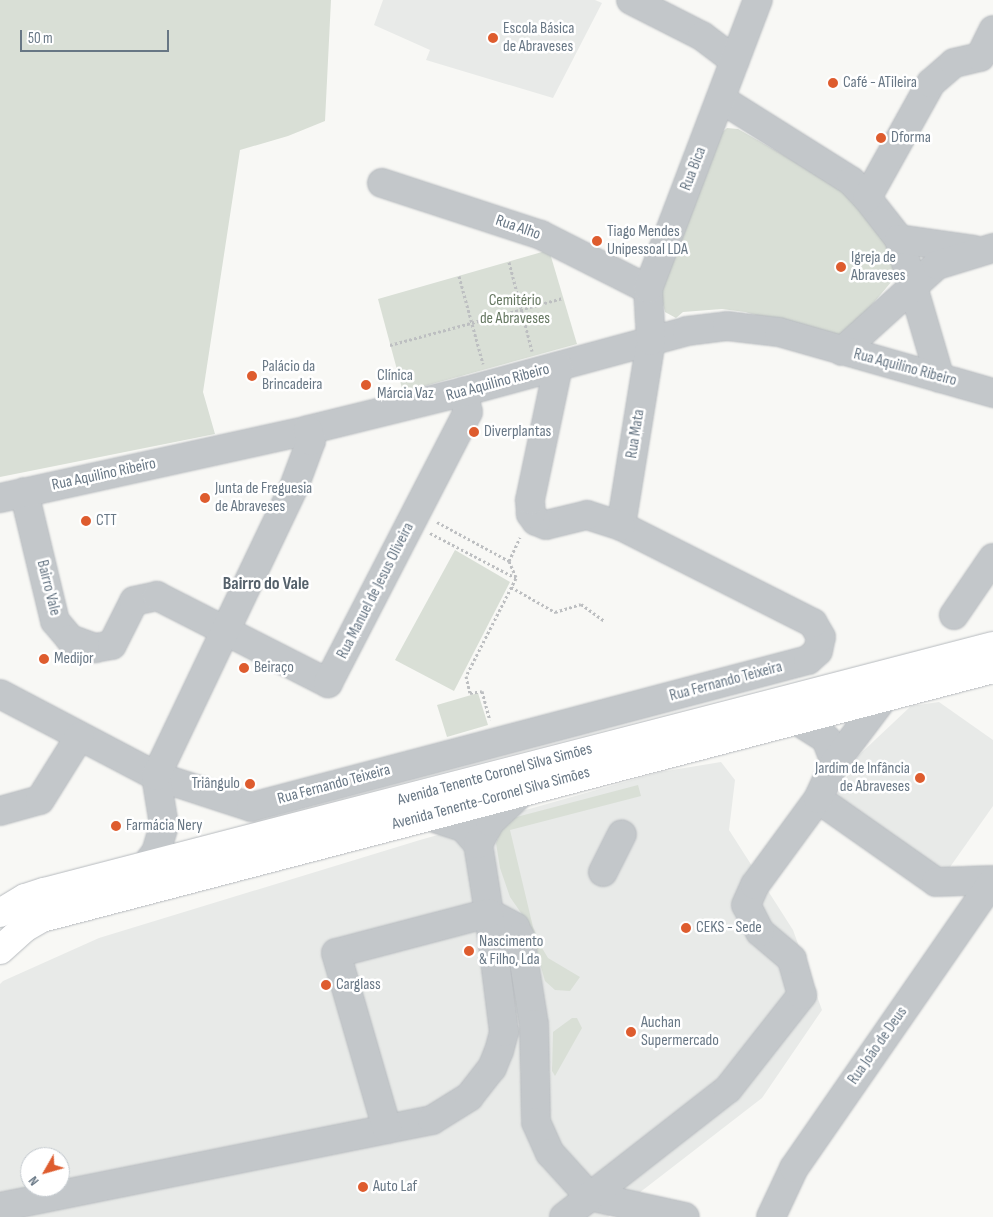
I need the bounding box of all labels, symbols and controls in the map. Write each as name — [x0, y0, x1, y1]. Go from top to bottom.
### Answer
place label: Escola Básica de Abraveses — [503, 19, 574, 57]
scale bar — [22, 20, 171, 52]
text: 50 m — [28, 29, 53, 48]
marker: Escola Básica de Abraveses — [487, 32, 499, 44]
place label: Café - ATileira — [843, 73, 917, 93]
marker: Café - ATileira — [827, 77, 839, 89]
place label: Dforma — [891, 128, 931, 148]
marker: Dforma — [875, 132, 887, 144]
street label: Rua Bica — [677, 144, 711, 194]
street label: Rua Alho — [493, 211, 543, 245]
place label: Tiago Mendes Unipessoal LDA — [607, 222, 688, 260]
marker: Tiago Mendes Unipessoal LDA — [591, 235, 603, 247]
place label: Igreja de Abraveses — [851, 248, 905, 286]
marker: Igreja de Abraveses — [835, 261, 847, 273]
park label: Cemitério de Abraveses — [480, 291, 550, 329]
street label: Rua Aquilino Ribeiro — [851, 345, 959, 391]
place label: Palácio da Brincadeira — [262, 357, 322, 395]
street label: Rua Aquilino Ribeiro — [444, 360, 552, 406]
place label: Clínica Márcia Vaz — [377, 366, 434, 404]
marker: Palácio da Brincadeira — [246, 370, 258, 382]
marker: Clínica Márcia Vaz — [359, 378, 373, 392]
street label: Rua Mata — [623, 408, 649, 460]
place label: Diverplantas — [484, 422, 551, 442]
marker: Diverplantas — [468, 426, 480, 438]
street label: Rua Aquilino Ribeiro — [50, 455, 158, 495]
place label: Junta de Freguesia de Abraveses — [215, 479, 312, 517]
marker: Junta de Freguesia de Abraveses — [199, 492, 211, 504]
place label: CTT — [96, 511, 117, 531]
marker: CTT — [80, 515, 92, 527]
street label: Rua Manuel de Jesus Oliveira — [333, 520, 419, 662]
street label: Bairro Vale — [32, 558, 64, 618]
district label: Bairro do Vale — [223, 573, 309, 595]
place label: Medijor — [54, 649, 94, 669]
marker: Medijor — [38, 653, 50, 665]
place label: Beiraço — [254, 658, 294, 678]
street label: Rua Fernando Teixeira — [668, 658, 784, 706]
marker: Beiraço — [238, 662, 250, 674]
street label: Avenida Tenente Coronel Silva Simões — [396, 740, 594, 810]
place label: Jardim de Infância de Abraveses — [815, 759, 910, 797]
street label: Rua Fernando Teixeira — [276, 761, 392, 809]
street label: Avenida Tenente-Coronel Silva Simões — [390, 763, 592, 835]
marker: Jardim de Infância de Abraveses — [914, 772, 926, 784]
place label: Triângulo — [191, 774, 240, 794]
marker: Triângulo — [244, 778, 256, 790]
place label: Farmácia Nery — [126, 816, 203, 836]
marker: Farmácia Nery — [110, 820, 122, 832]
place label: CEKS - Sede — [696, 918, 762, 938]
marker: CEKS - Sede — [680, 922, 692, 934]
place label: Nascimento & Filho, Lda — [479, 932, 543, 970]
marker: Nascimento & Filho, Lda — [463, 945, 475, 957]
place label: Carglass — [336, 975, 381, 995]
marker: Carglass — [320, 979, 332, 991]
street label: Rua João de Deus — [844, 1003, 912, 1089]
place label: Auchan Supermercado — [641, 1013, 719, 1051]
marker: Auchan Supermercado — [625, 1026, 637, 1038]
north arrow — [20, 1147, 70, 1197]
text: N — [25, 1173, 43, 1189]
place label: Auto Laf — [373, 1177, 417, 1197]
marker: Auto Laf — [357, 1181, 369, 1193]

